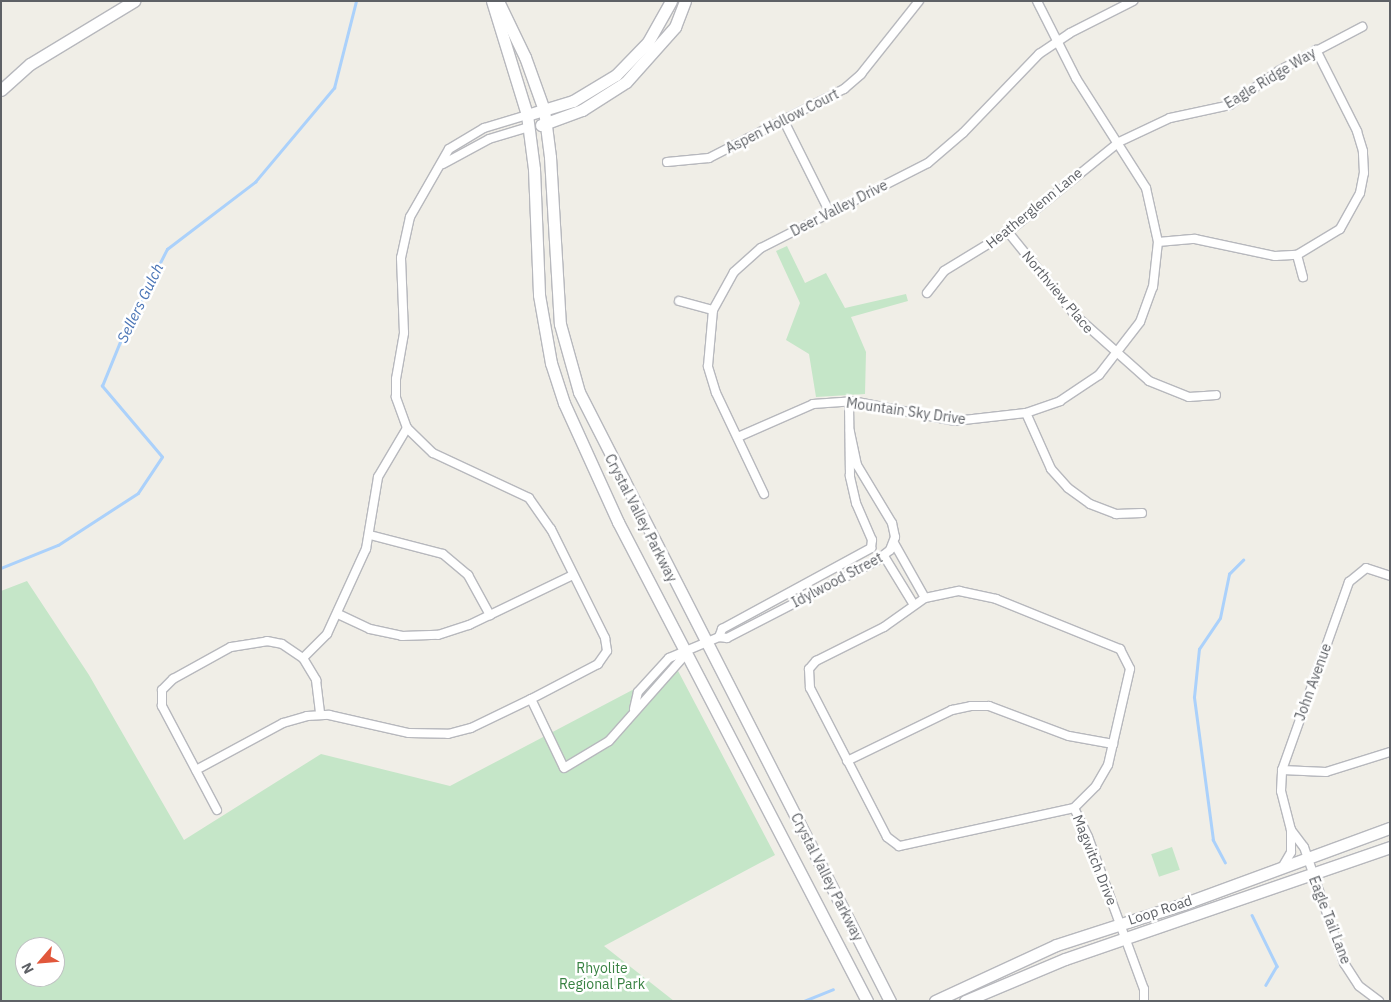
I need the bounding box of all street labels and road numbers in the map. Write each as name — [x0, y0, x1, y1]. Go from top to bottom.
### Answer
street label: Eagle Ridge Way — [1221, 44, 1319, 112]
street label: Aspen Hollow Court — [723, 85, 841, 157]
street label: Heatherglenn Lane — [983, 164, 1085, 252]
street label: Deer Valley Drive — [788, 176, 890, 240]
street label: Northview Place — [1019, 247, 1097, 337]
street label: Mountain Sky Drive — [845, 394, 967, 428]
street label: Crystal Valley Parkway — [601, 451, 681, 585]
street label: Idylwood Street — [789, 549, 885, 611]
street label: John Avenue — [1291, 641, 1335, 723]
street label: Crystal Valley Parkway — [787, 810, 867, 944]
street label: Magwitch Drive — [1069, 812, 1121, 908]
street label: Eagle Tail Lane — [1305, 874, 1355, 966]
street label: Loop Road — [1126, 892, 1194, 928]

